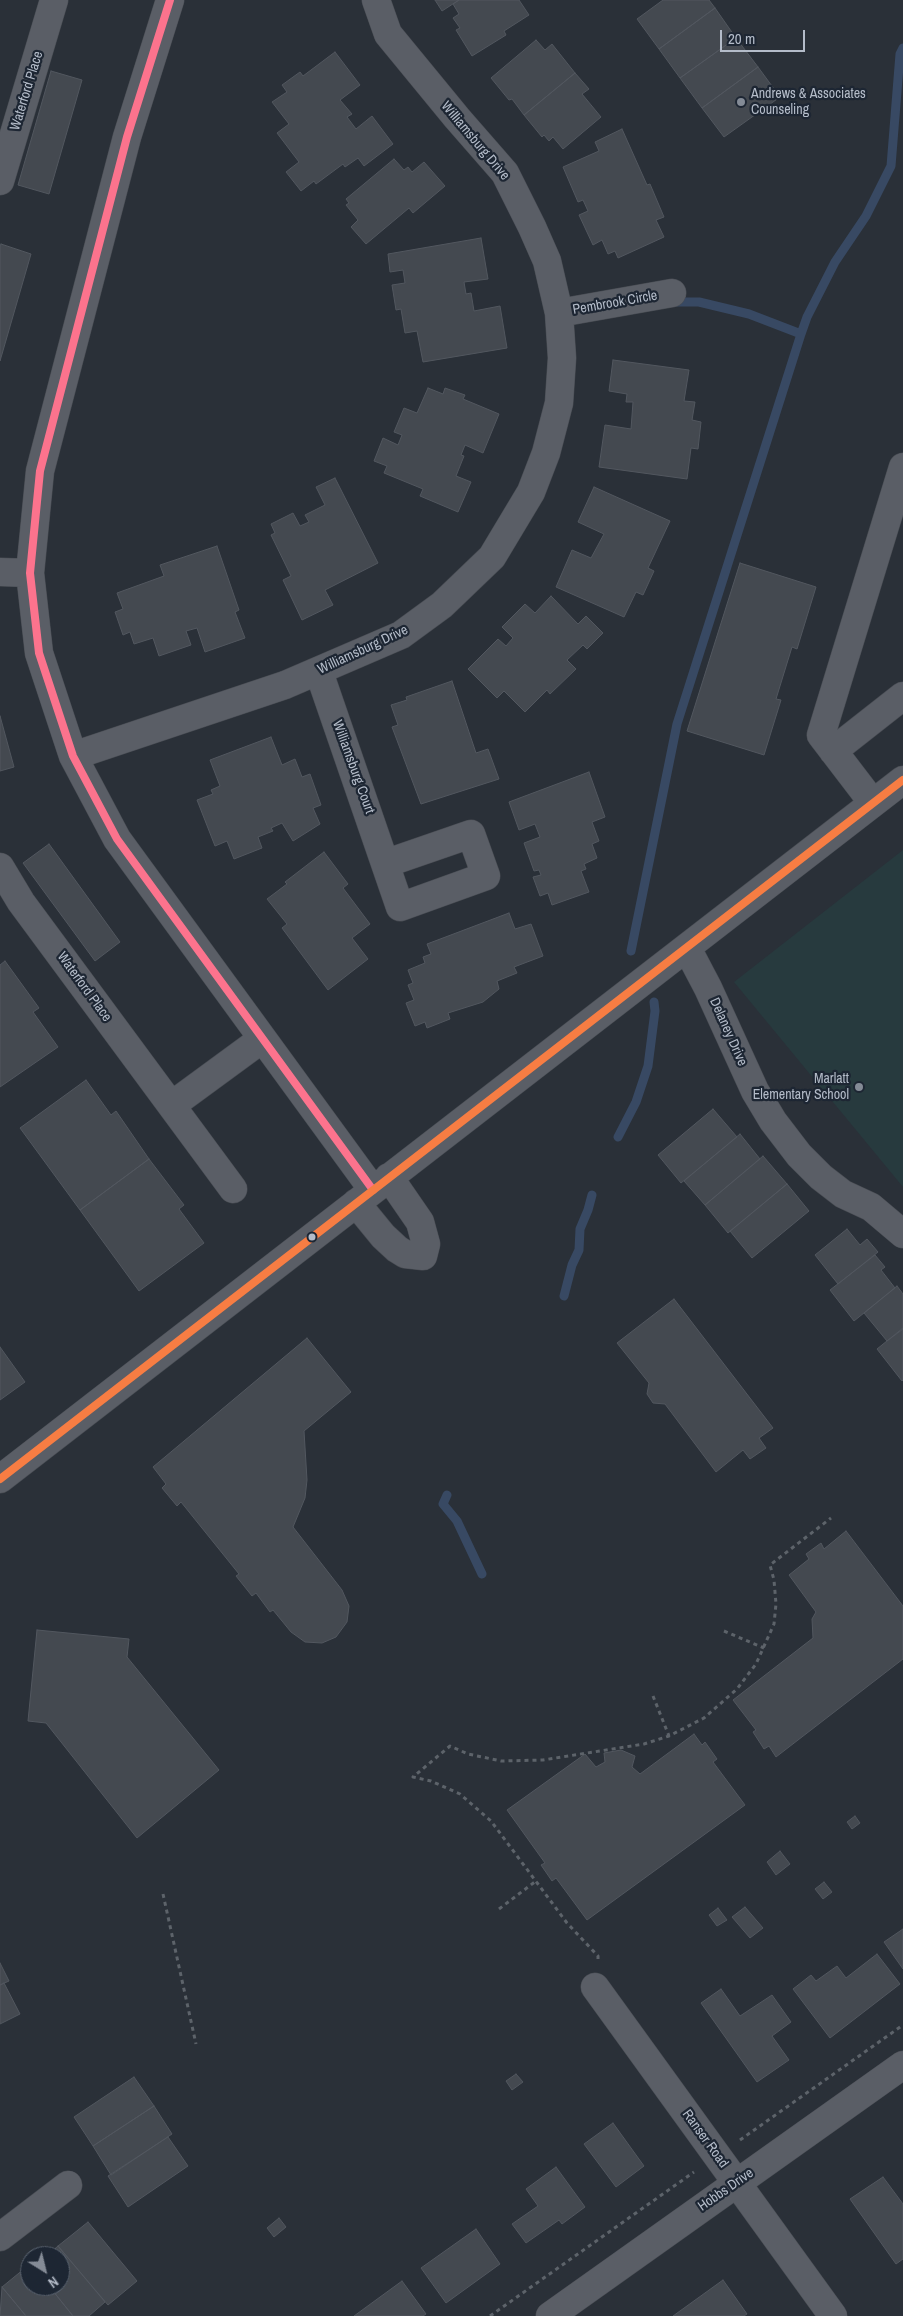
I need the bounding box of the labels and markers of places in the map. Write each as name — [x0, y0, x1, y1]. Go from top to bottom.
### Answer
place label: Andrews & Associates Counseling — [751, 86, 866, 118]
marker: Andrews & Associates Counseling — [735, 96, 747, 108]
place label: Marlatt Elementary School — [753, 1071, 849, 1104]
marker: Marlatt Elementary School — [853, 1081, 865, 1093]
unlabelled marker — [307, 1232, 317, 1242]

